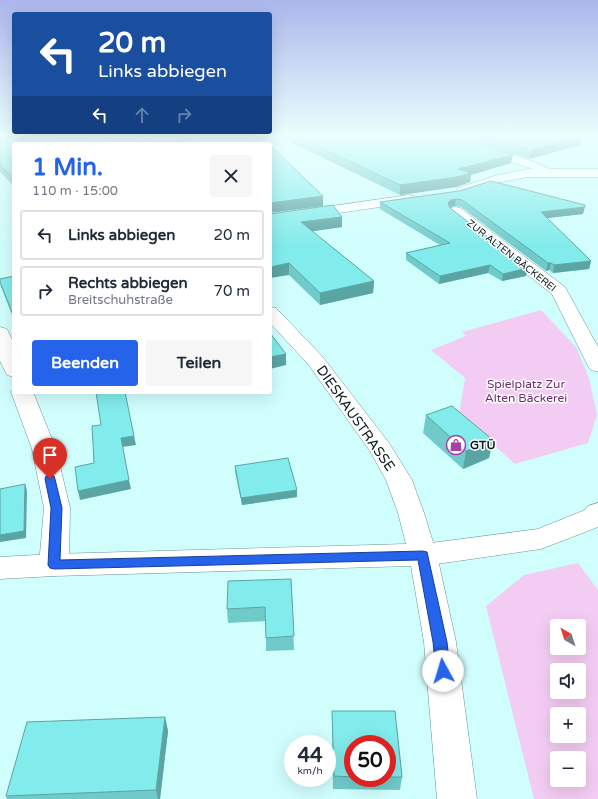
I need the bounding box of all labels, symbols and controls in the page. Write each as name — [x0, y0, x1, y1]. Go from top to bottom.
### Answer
text: 20 m — [98, 26, 166, 60]
icon: left — [32, 28, 84, 80]
text: Links abbiegen — [98, 60, 227, 82]
icon: left — [89, 104, 111, 126]
icon: ahead — [131, 104, 153, 126]
icon: right — [173, 104, 195, 126]
text: 1 Min. — [32, 153, 103, 182]
button: close — [210, 155, 252, 197]
text: 110 m · 15:00 — [32, 183, 118, 199]
street label: ZUR ALTEN BÄCKEREI — [464, 217, 558, 294]
icon: left — [34, 224, 56, 246]
text: Links abbiegen — [68, 226, 175, 244]
text: 20 m — [213, 226, 250, 244]
text: Rechts abbiegen — [68, 274, 188, 292]
icon: right — [34, 280, 56, 302]
text: 70 m — [213, 282, 250, 300]
text: Breitschuhstraße — [68, 292, 173, 308]
button: Beenden — [32, 340, 138, 386]
button: Teilen — [146, 340, 252, 386]
street label: DIESKAUSTRASSE — [313, 362, 398, 474]
park label: Spielplatz Zur Alten Bäckerei — [485, 377, 567, 405]
shop icon: GTÜ — [445, 434, 467, 456]
pin — [33, 438, 67, 479]
place label: GTÜ — [470, 438, 496, 452]
icon: arrive — [39, 444, 61, 466]
north arrow — [550, 619, 586, 655]
map controls — [550, 619, 586, 787]
position arrow — [422, 650, 464, 692]
button: sound — [550, 663, 586, 699]
button: + — [550, 707, 586, 743]
speed limit sign: 50 — [344, 735, 396, 787]
text: 44 — [297, 744, 323, 768]
button: − — [550, 751, 586, 787]
text: km/h — [297, 765, 323, 777]

